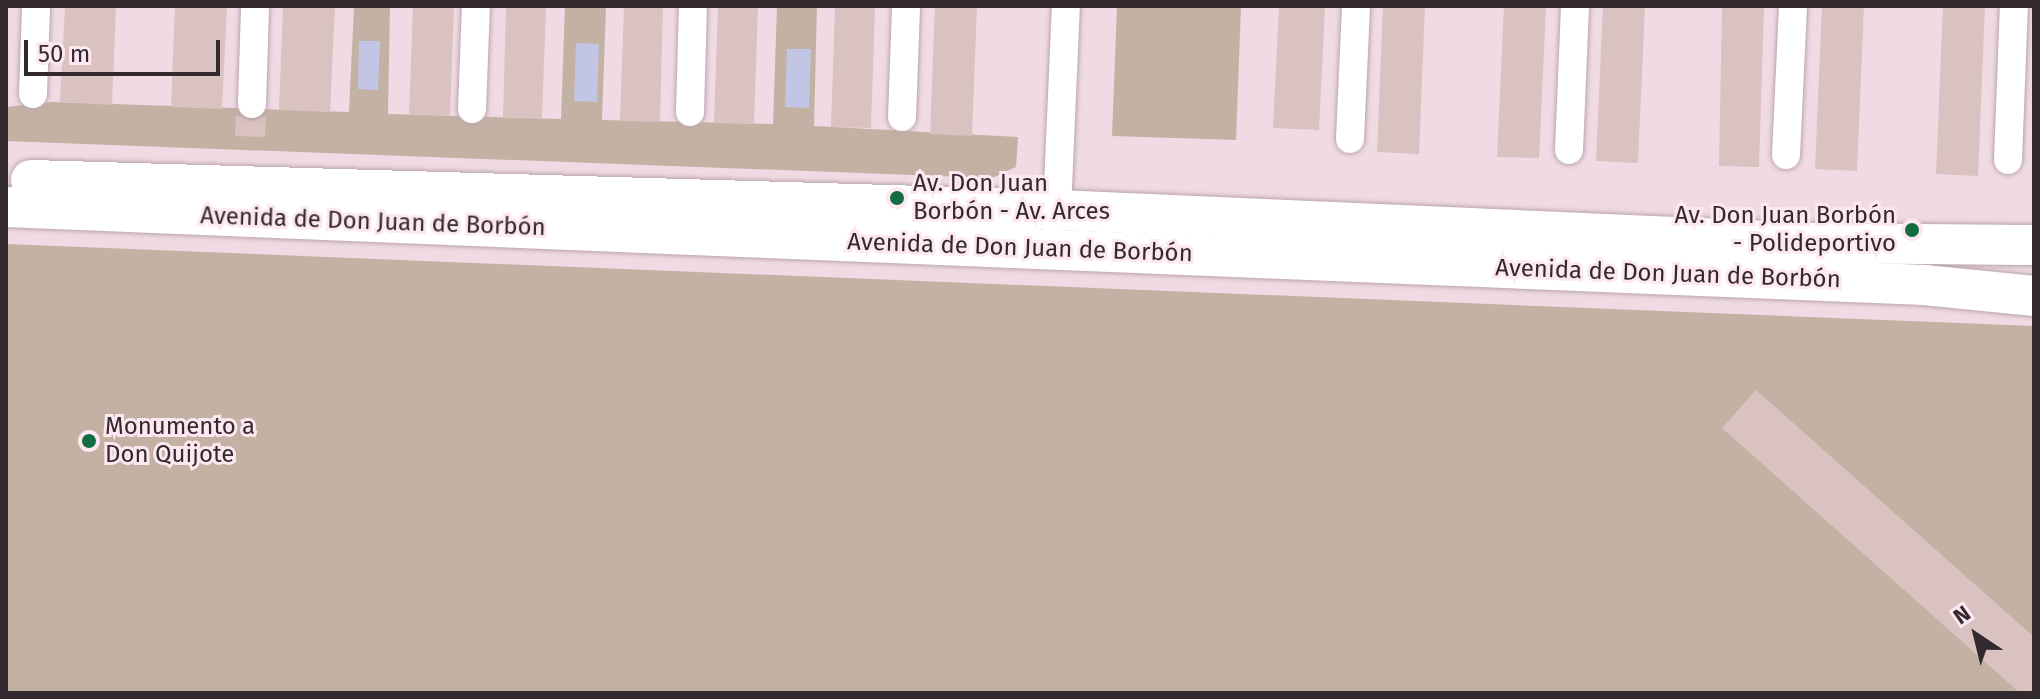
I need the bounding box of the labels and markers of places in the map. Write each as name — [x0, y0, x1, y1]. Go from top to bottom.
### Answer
place label: Av. Don Juan Borbón - Av. Arces — [913, 170, 1110, 226]
marker: Av. Don Juan Borbón - Av. Arces — [888, 189, 906, 207]
place label: Av. Don Juan Borbón - Polideportivo — [1674, 202, 1896, 258]
marker: Av. Don Juan Borbón - Polideportivo — [1903, 221, 1921, 239]
place label: Monumento a Don Quijote — [105, 413, 255, 469]
marker: Monumento a Don Quijote — [80, 432, 98, 450]

